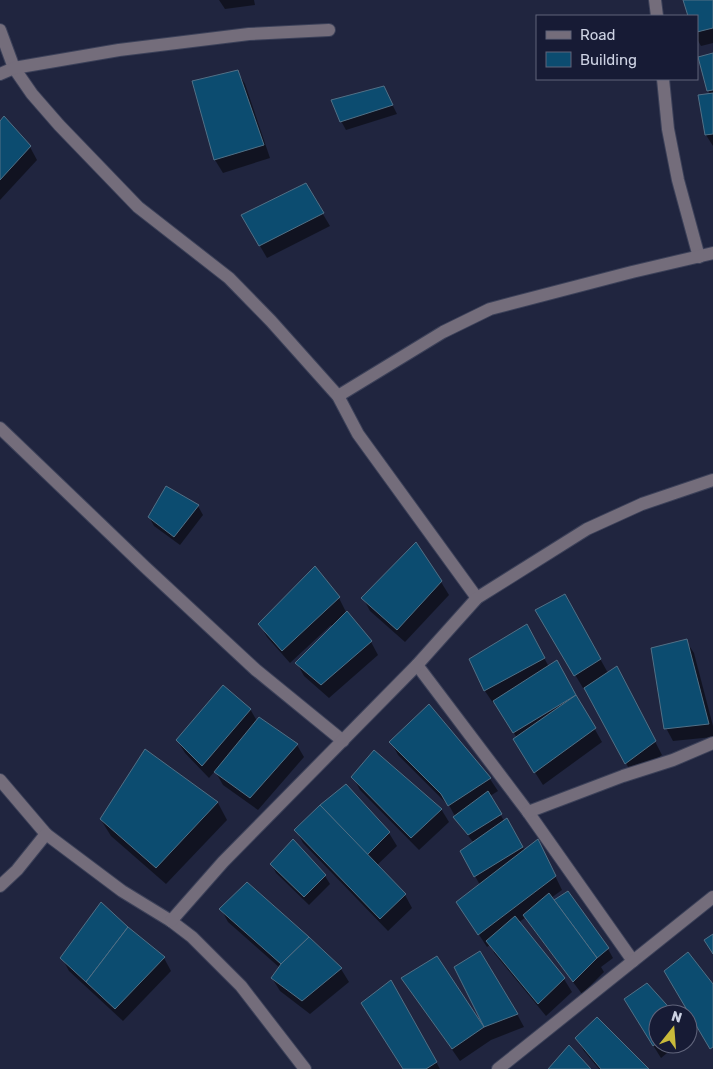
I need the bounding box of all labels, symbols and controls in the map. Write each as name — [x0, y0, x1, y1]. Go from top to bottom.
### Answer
legend — [536, 15, 698, 80]
text: Road — [580, 26, 616, 44]
text: Building — [580, 51, 637, 69]
north arrow — [648, 1004, 698, 1054]
text: N — [669, 1007, 684, 1027]

